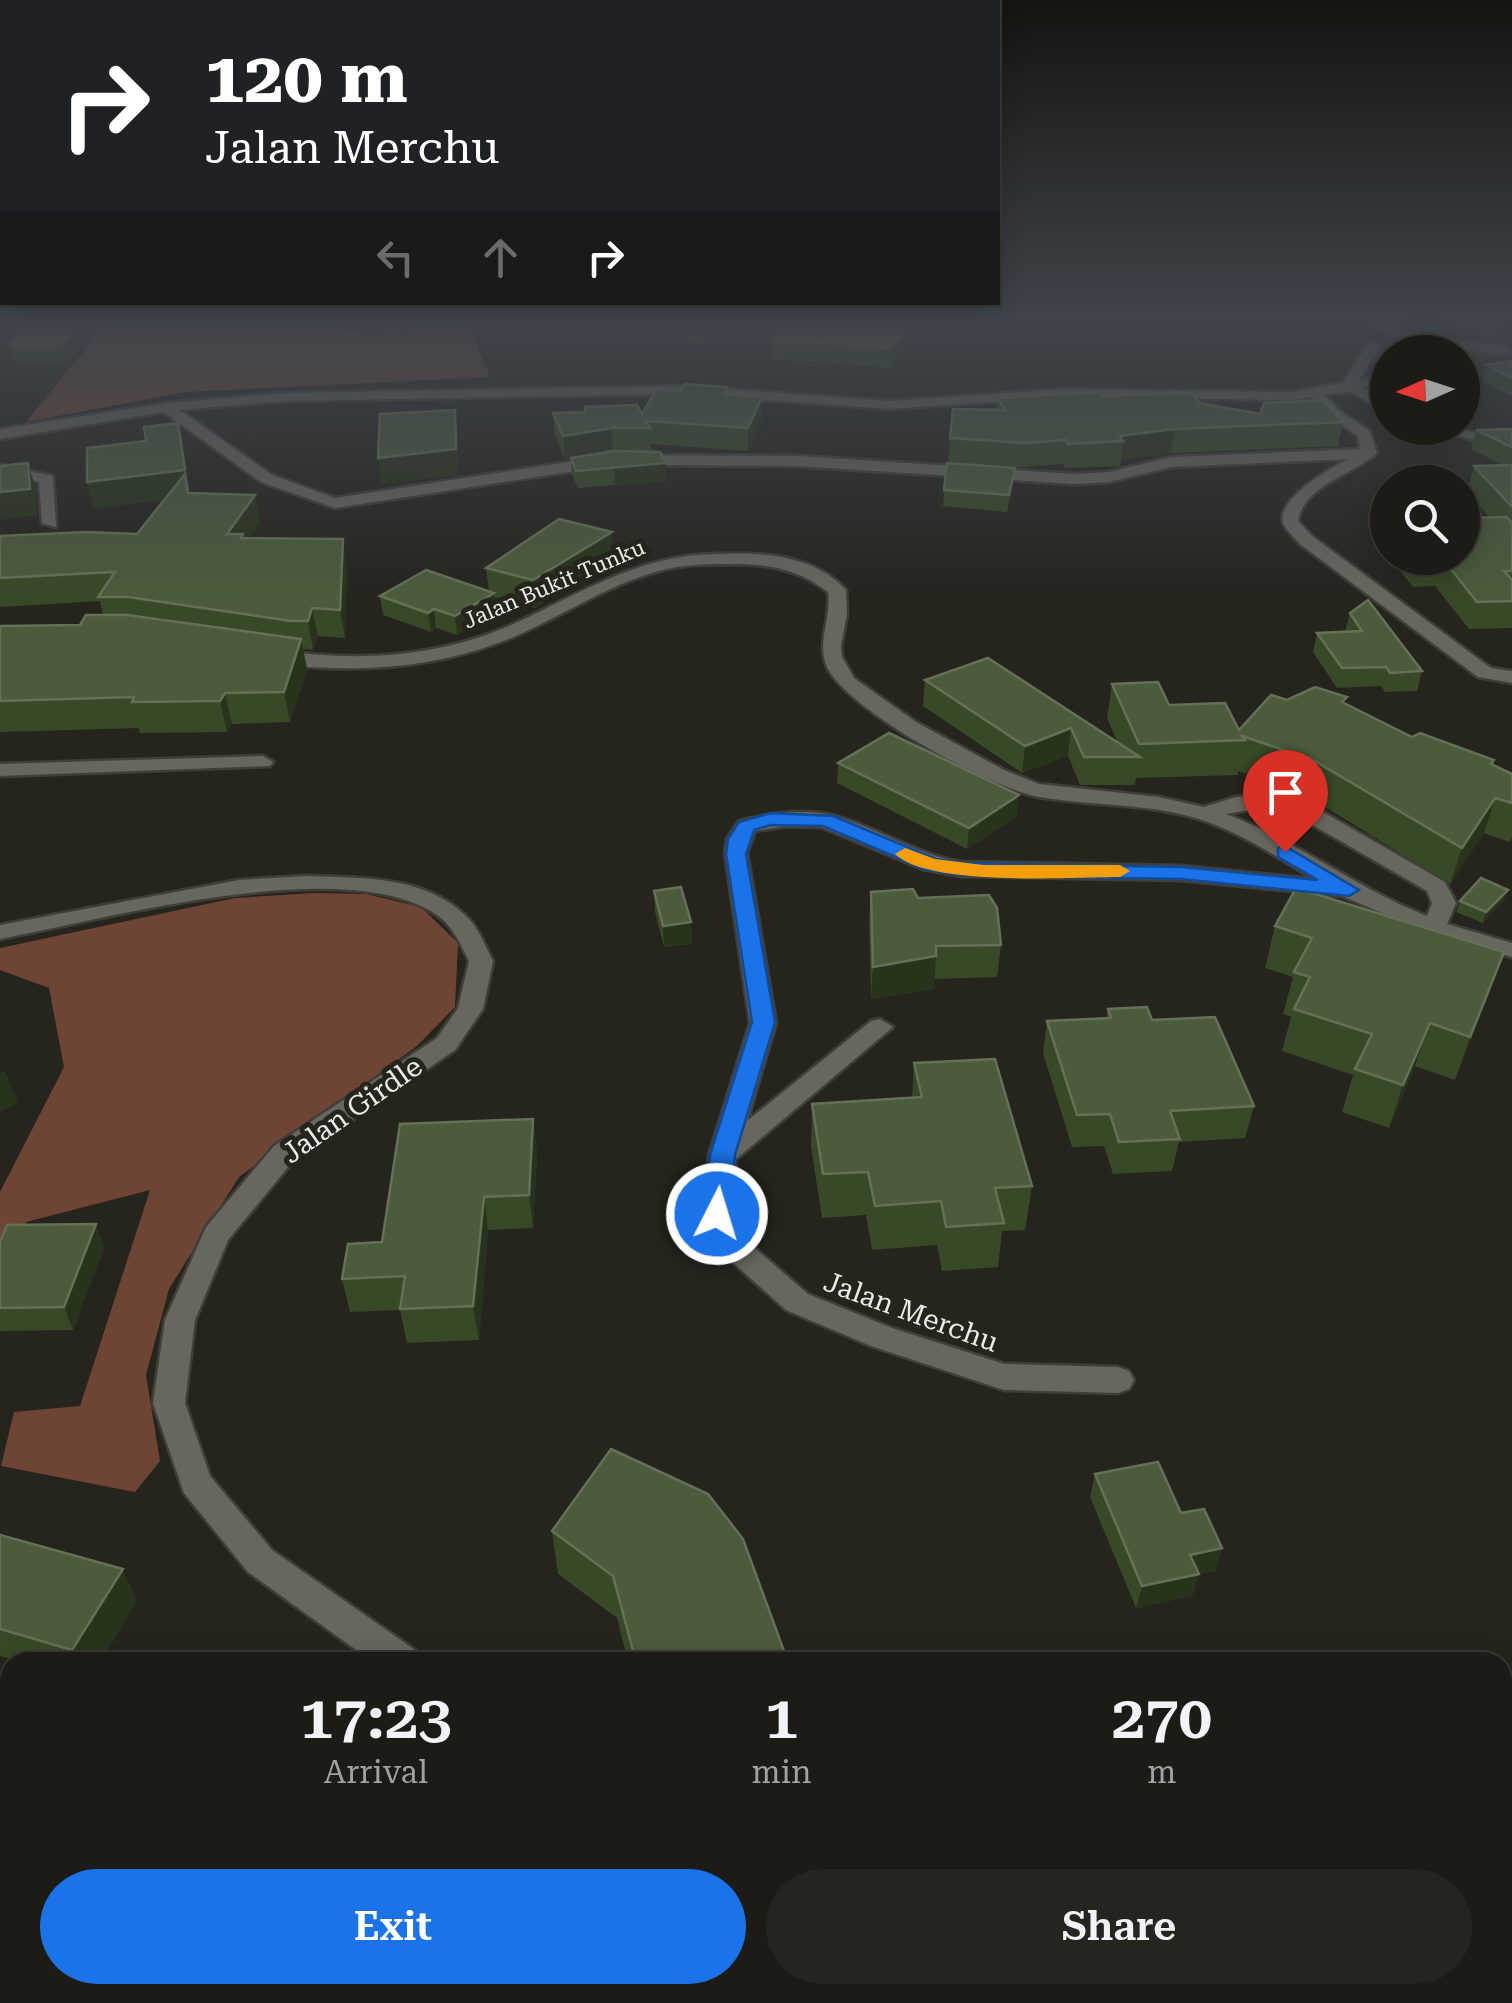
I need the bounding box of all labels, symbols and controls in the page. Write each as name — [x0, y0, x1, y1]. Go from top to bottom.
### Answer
text: 120 m — [205, 37, 408, 119]
icon: right — [40, 40, 170, 170]
text: Jalan Merchu — [205, 121, 499, 174]
icon: left — [368, 230, 423, 285]
icon: ahead — [473, 230, 528, 285]
icon: right — [578, 230, 633, 285]
north arrow — [1370, 335, 1480, 445]
map controls — [1370, 335, 1480, 575]
button: search — [1370, 465, 1480, 575]
street label: Jalan Bukit Tunku — [459, 534, 649, 634]
pin — [1243, 750, 1328, 853]
icon: arrive — [1258, 765, 1313, 820]
street label: Jalan Girdle — [276, 1050, 428, 1170]
position arrow — [665, 1162, 769, 1266]
street label: Jalan Merchu — [819, 1265, 1003, 1359]
text: 17:23 — [300, 1682, 452, 1753]
text: 1 — [765, 1682, 798, 1753]
text: 270 — [1111, 1682, 1212, 1753]
text: Arrival — [324, 1753, 428, 1791]
text: min — [752, 1753, 812, 1791]
text: m — [1147, 1753, 1176, 1791]
button: Exit — [40, 1869, 746, 1984]
button: Share — [766, 1869, 1472, 1984]

